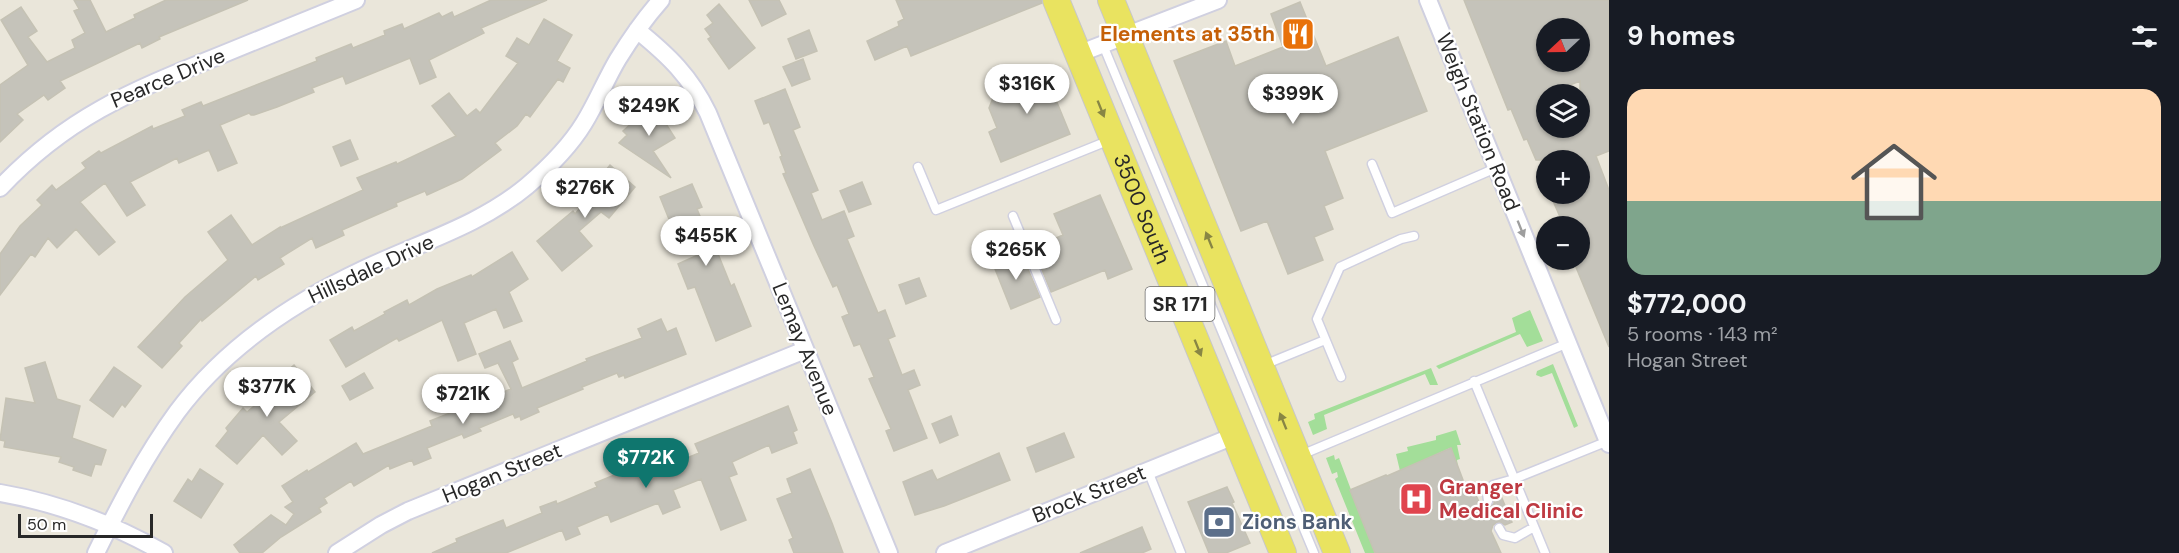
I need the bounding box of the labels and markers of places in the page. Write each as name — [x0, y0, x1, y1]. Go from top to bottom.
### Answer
restaurant icon: Elements at 35th — [1280, 16, 1316, 52]
place label: Elements at 35th — [1100, 20, 1275, 48]
pin: $316K — [985, 64, 1069, 115]
pin: $399K — [1251, 74, 1335, 125]
pin: $249K — [607, 86, 691, 137]
pin: $276K — [543, 168, 627, 219]
pin: $455K — [664, 216, 748, 267]
pin: $265K — [974, 230, 1058, 281]
pin: $377K — [225, 367, 309, 418]
pin: $721K — [421, 374, 505, 425]
pin: $772K — [604, 438, 688, 489]
place label: Granger Medical Clinic — [1439, 473, 1584, 525]
hospital icon: Granger Medical Clinic — [1398, 481, 1434, 517]
bank icon: Zions Bank — [1201, 504, 1237, 540]
place label: Zions Bank — [1242, 508, 1353, 536]

